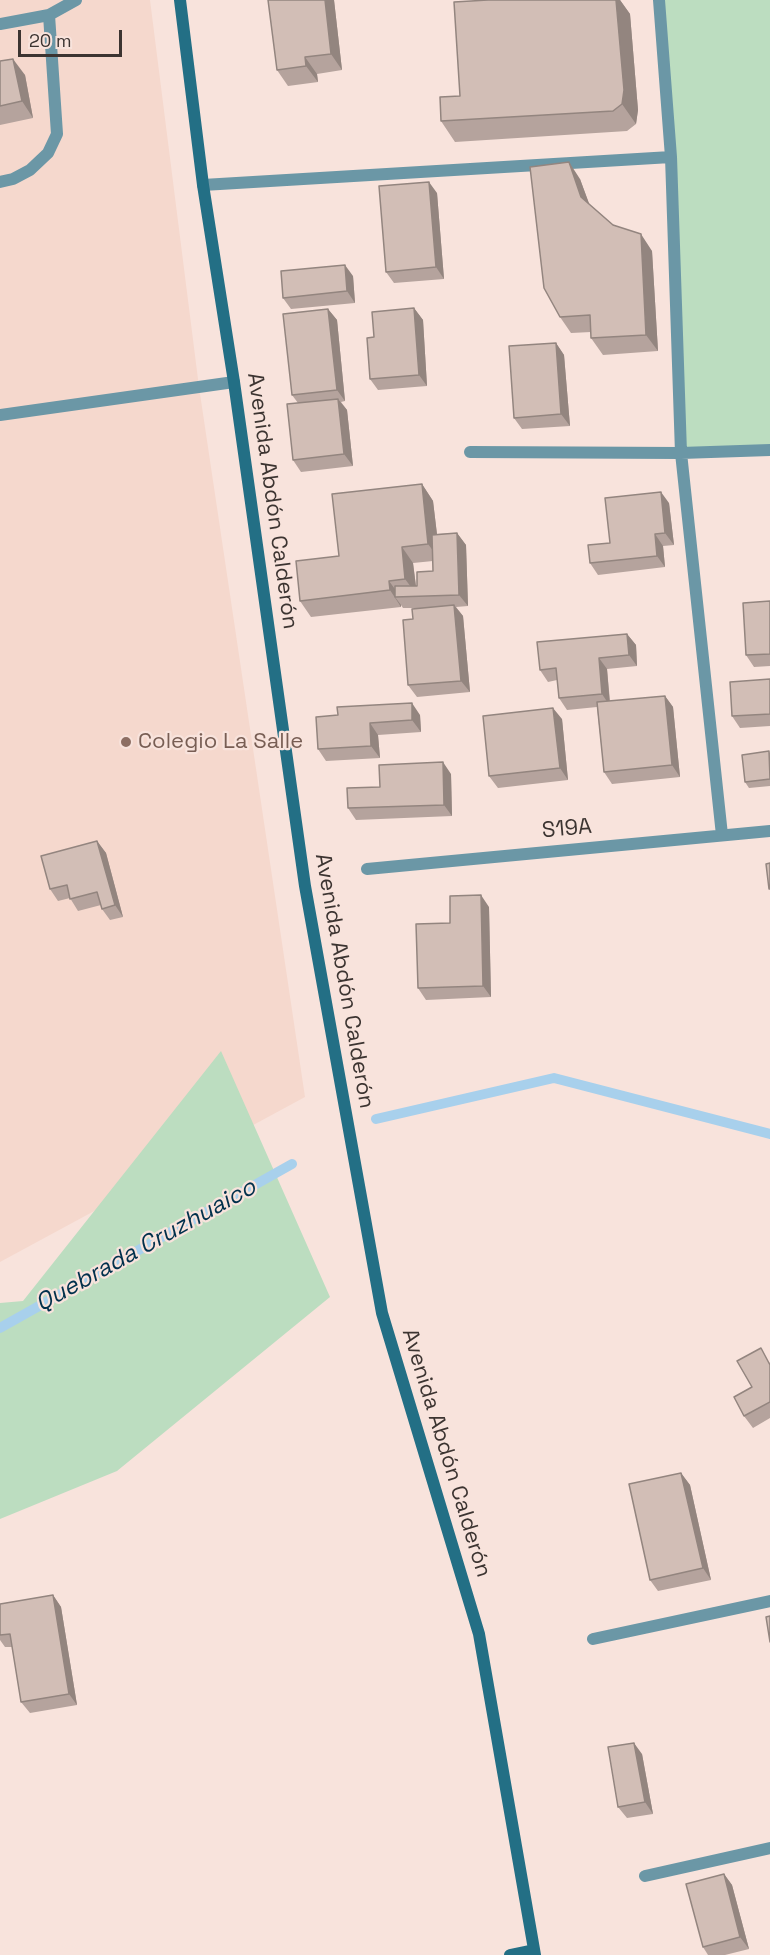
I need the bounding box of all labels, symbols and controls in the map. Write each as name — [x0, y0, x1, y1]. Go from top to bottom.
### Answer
scale bar — [21, 18, 124, 56]
text: 20 m — [29, 29, 72, 52]
street label: Avenida Abdón Calderón — [241, 371, 303, 631]
place label: Colegio La Salle — [138, 729, 303, 755]
marker: Colegio La Salle — [119, 735, 133, 749]
street label: S19A — [541, 814, 593, 844]
street label: Avenida Abdón Calderón — [309, 851, 379, 1111]
water label: Quebrada Cruzhuaico — [31, 1173, 261, 1319]
street label: Avenida Abdón Calderón — [396, 1326, 496, 1580]

